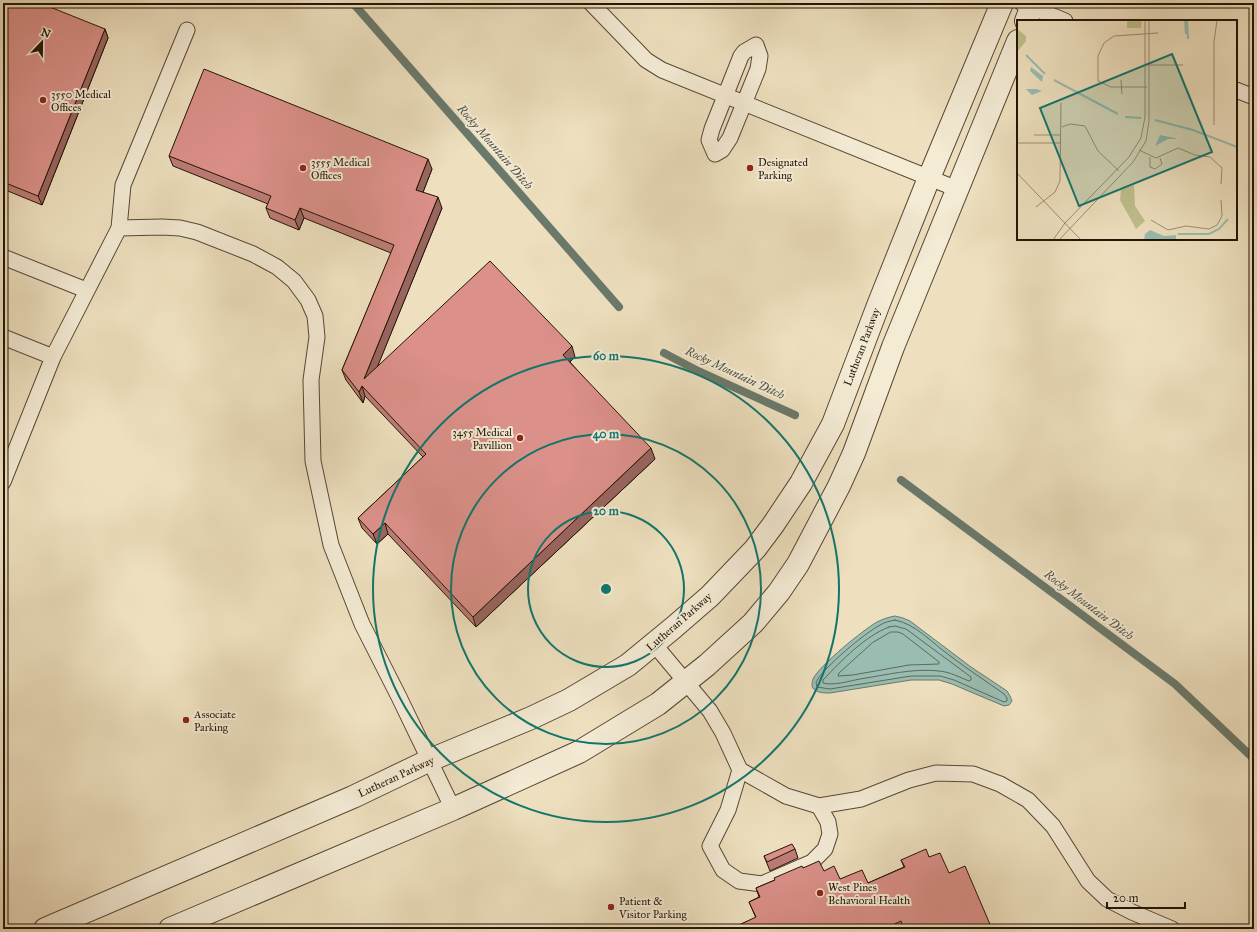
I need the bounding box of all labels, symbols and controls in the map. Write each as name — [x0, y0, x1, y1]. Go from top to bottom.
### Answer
inset map — [1017, 20, 1237, 240]
north arrow — [22, 22, 62, 62]
text: N — [39, 25, 53, 41]
place label: 3550 Medical Offices — [51, 88, 111, 114]
marker: 3550 Medical Offices — [38, 95, 48, 105]
water label: Rocky Mountain Ditch — [454, 101, 536, 192]
place label: 3555 Medical Offices — [311, 156, 370, 182]
place label: Designated Parking — [758, 156, 808, 182]
marker: 3555 Medical Offices — [298, 163, 308, 173]
marker: Designated Parking — [745, 163, 755, 173]
street label: Lutheran Parkway — [841, 305, 883, 388]
water label: Rocky Mountain Ditch — [682, 343, 787, 402]
text: 60 m — [593, 349, 620, 363]
place label: 3455 Medical Pavillion — [452, 426, 512, 452]
text: 40 m — [593, 427, 620, 442]
marker: 3455 Medical Pavillion — [515, 433, 525, 443]
text: 20 m — [593, 504, 620, 518]
water label: Rocky Mountain Ditch — [1041, 566, 1136, 643]
centre of rings — [599, 582, 613, 596]
street label: Lutheran Parkway — [644, 590, 715, 654]
place label: Associate Parking — [193, 708, 236, 734]
marker: Associate Parking — [181, 715, 191, 725]
street label: Lutheran Parkway — [356, 753, 437, 800]
place label: West Pines Behavioral Health — [828, 881, 910, 907]
scale bar — [1107, 884, 1185, 910]
marker: West Pines Behavioral Health — [815, 888, 825, 898]
text: 20 m — [1113, 891, 1139, 905]
place label: Patient & Visitor Parking — [618, 895, 687, 921]
marker: Patient & Visitor Parking — [606, 902, 616, 912]

